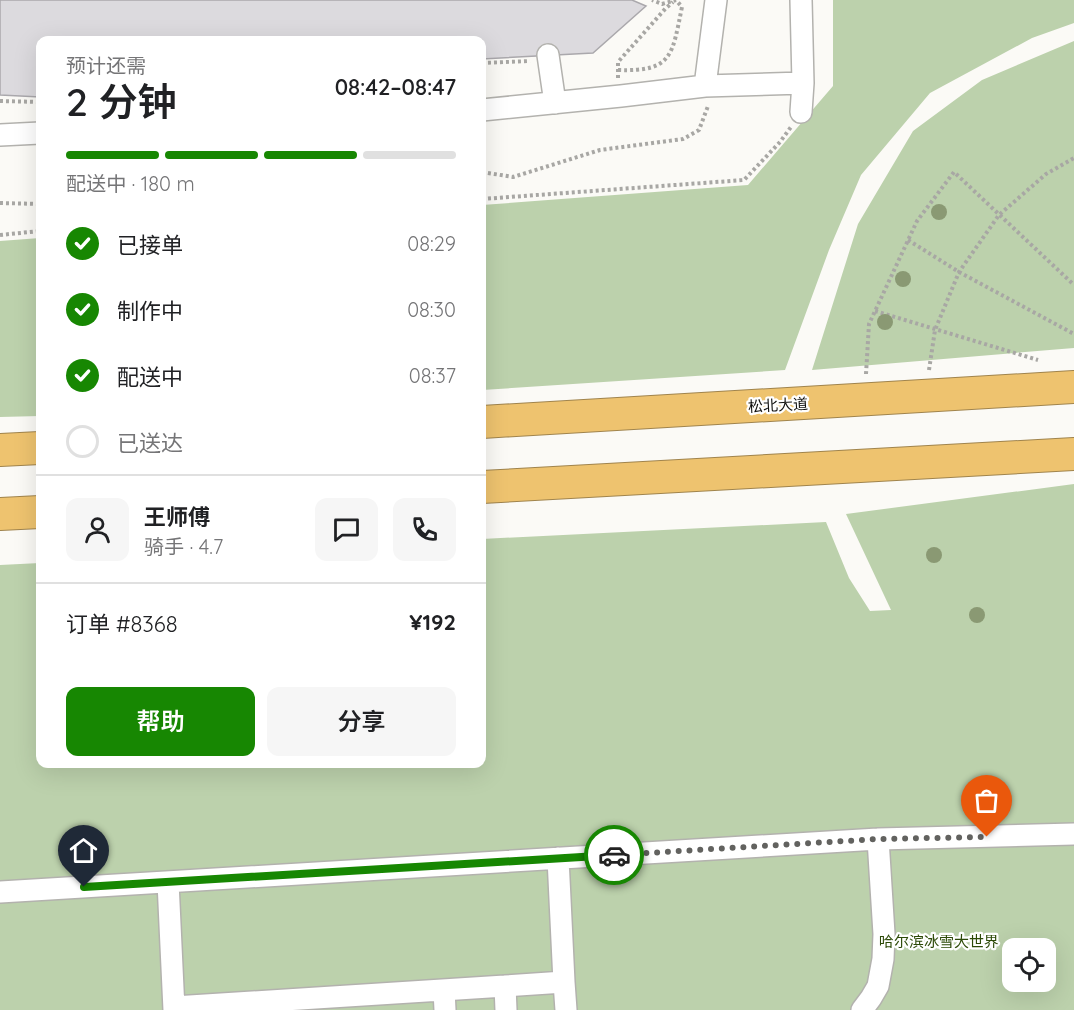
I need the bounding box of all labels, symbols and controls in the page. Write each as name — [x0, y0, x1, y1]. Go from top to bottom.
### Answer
text: 预计还需 — [66, 53, 146, 78]
text: 08:42–08:47 — [335, 73, 456, 101]
text: 2 分钟 — [66, 77, 177, 126]
text: 配送中 · 180 m — [66, 171, 195, 196]
icon: check — [66, 227, 99, 260]
text: 已接单 — [117, 231, 183, 259]
text: 08:29 — [407, 231, 456, 256]
icon: check — [66, 293, 99, 326]
text: 制作中 — [117, 297, 183, 325]
text: 08:30 — [407, 297, 456, 322]
icon: check — [66, 359, 99, 392]
text: 配送中 — [117, 363, 183, 391]
text: 08:37 — [409, 363, 456, 388]
street label: 松北大道 — [748, 394, 808, 416]
text: 已送达 — [117, 429, 183, 457]
button: person — [66, 498, 129, 561]
button: chat — [315, 498, 378, 561]
button: phone — [393, 498, 456, 561]
text: 王师傅 — [144, 503, 210, 531]
text: 骑手 · 4.7 — [144, 534, 223, 559]
text: ¥192 — [409, 608, 456, 636]
text: 订单 #8368 — [66, 610, 178, 638]
button: 帮助 — [66, 687, 255, 756]
button: 分享 — [267, 687, 456, 756]
pin — [961, 775, 1012, 837]
icon: bag — [970, 784, 1003, 817]
pin — [58, 825, 109, 887]
courier — [584, 825, 644, 885]
icon: home — [67, 834, 100, 867]
icon: car — [598, 839, 631, 872]
park label: 哈尔滨冰雪大世界 — [879, 932, 999, 951]
map controls — [1002, 938, 1056, 992]
button: locate — [1002, 938, 1056, 992]

